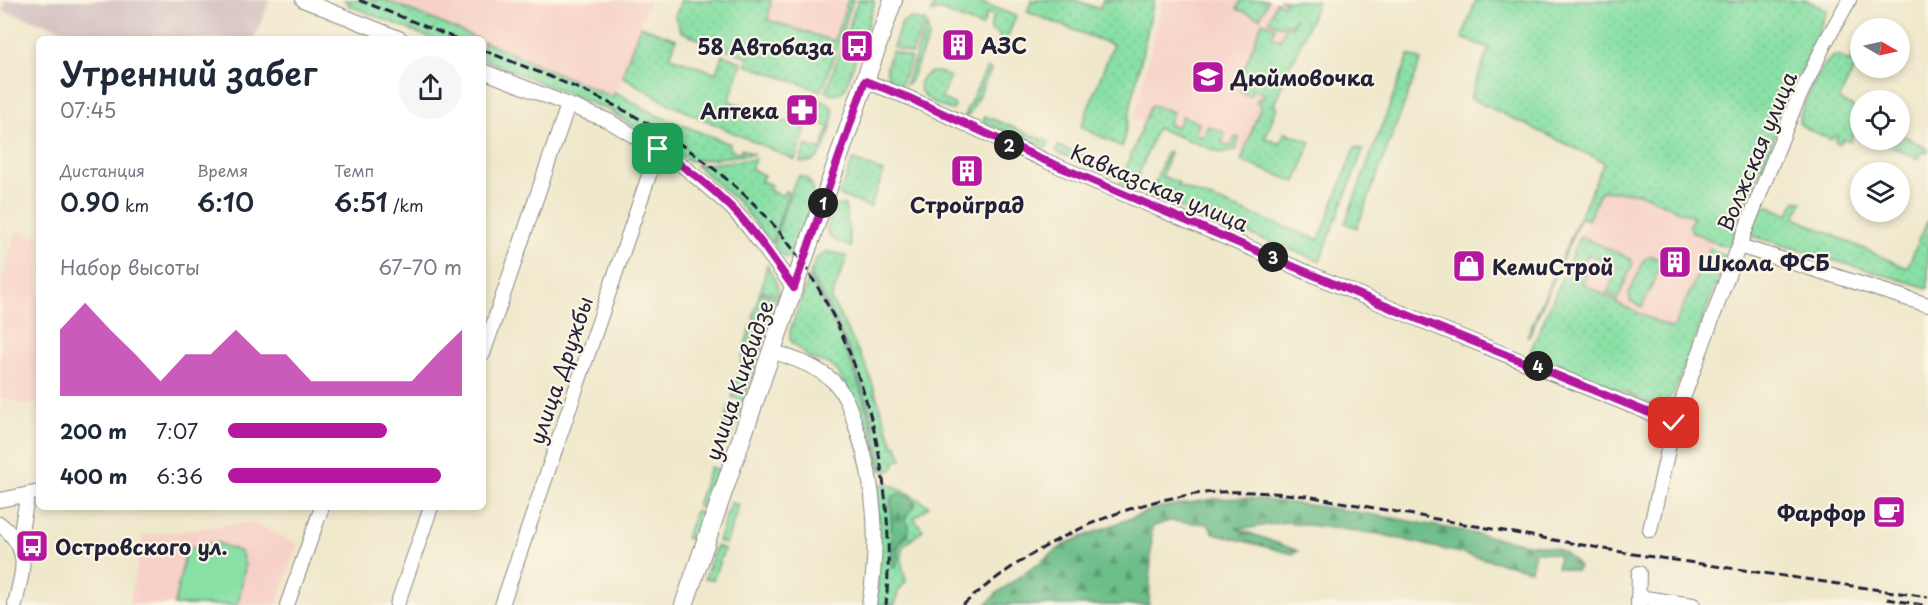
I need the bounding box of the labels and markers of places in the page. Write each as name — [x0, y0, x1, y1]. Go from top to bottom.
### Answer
building icon: АЗС — [940, 27, 976, 63]
bus stop icon: 58 Автобаза — [839, 28, 875, 64]
place label: АЗС — [981, 29, 1027, 61]
place label: 58 Автобаза — [697, 30, 834, 62]
school or university icon: Дюймовочка — [1190, 59, 1226, 95]
place label: Дюймовочка — [1230, 61, 1375, 93]
pharmacy icon: Аптека — [784, 92, 820, 128]
place label: Аптека — [700, 94, 779, 126]
pin — [632, 123, 683, 174]
pin: 2 — [994, 130, 1024, 160]
building icon: Стройград — [949, 153, 985, 189]
pin: 1 — [808, 188, 838, 218]
place label: Стройград — [910, 188, 1025, 220]
pin: 3 — [1258, 242, 1288, 272]
building icon: Школа ФСБ — [1657, 244, 1693, 280]
place label: Школа ФСБ — [1698, 246, 1830, 278]
shop icon: КемиСтрой — [1451, 248, 1487, 284]
place label: КемиСтрой — [1492, 250, 1614, 282]
pin: 4 — [1523, 351, 1553, 381]
pin — [1648, 397, 1699, 448]
cafe icon: Фарфор — [1871, 494, 1907, 530]
place label: Фарфор — [1777, 496, 1866, 528]
bus stop icon: Островского ул. — [14, 528, 50, 564]
place label: Островского ул. — [55, 530, 228, 562]

